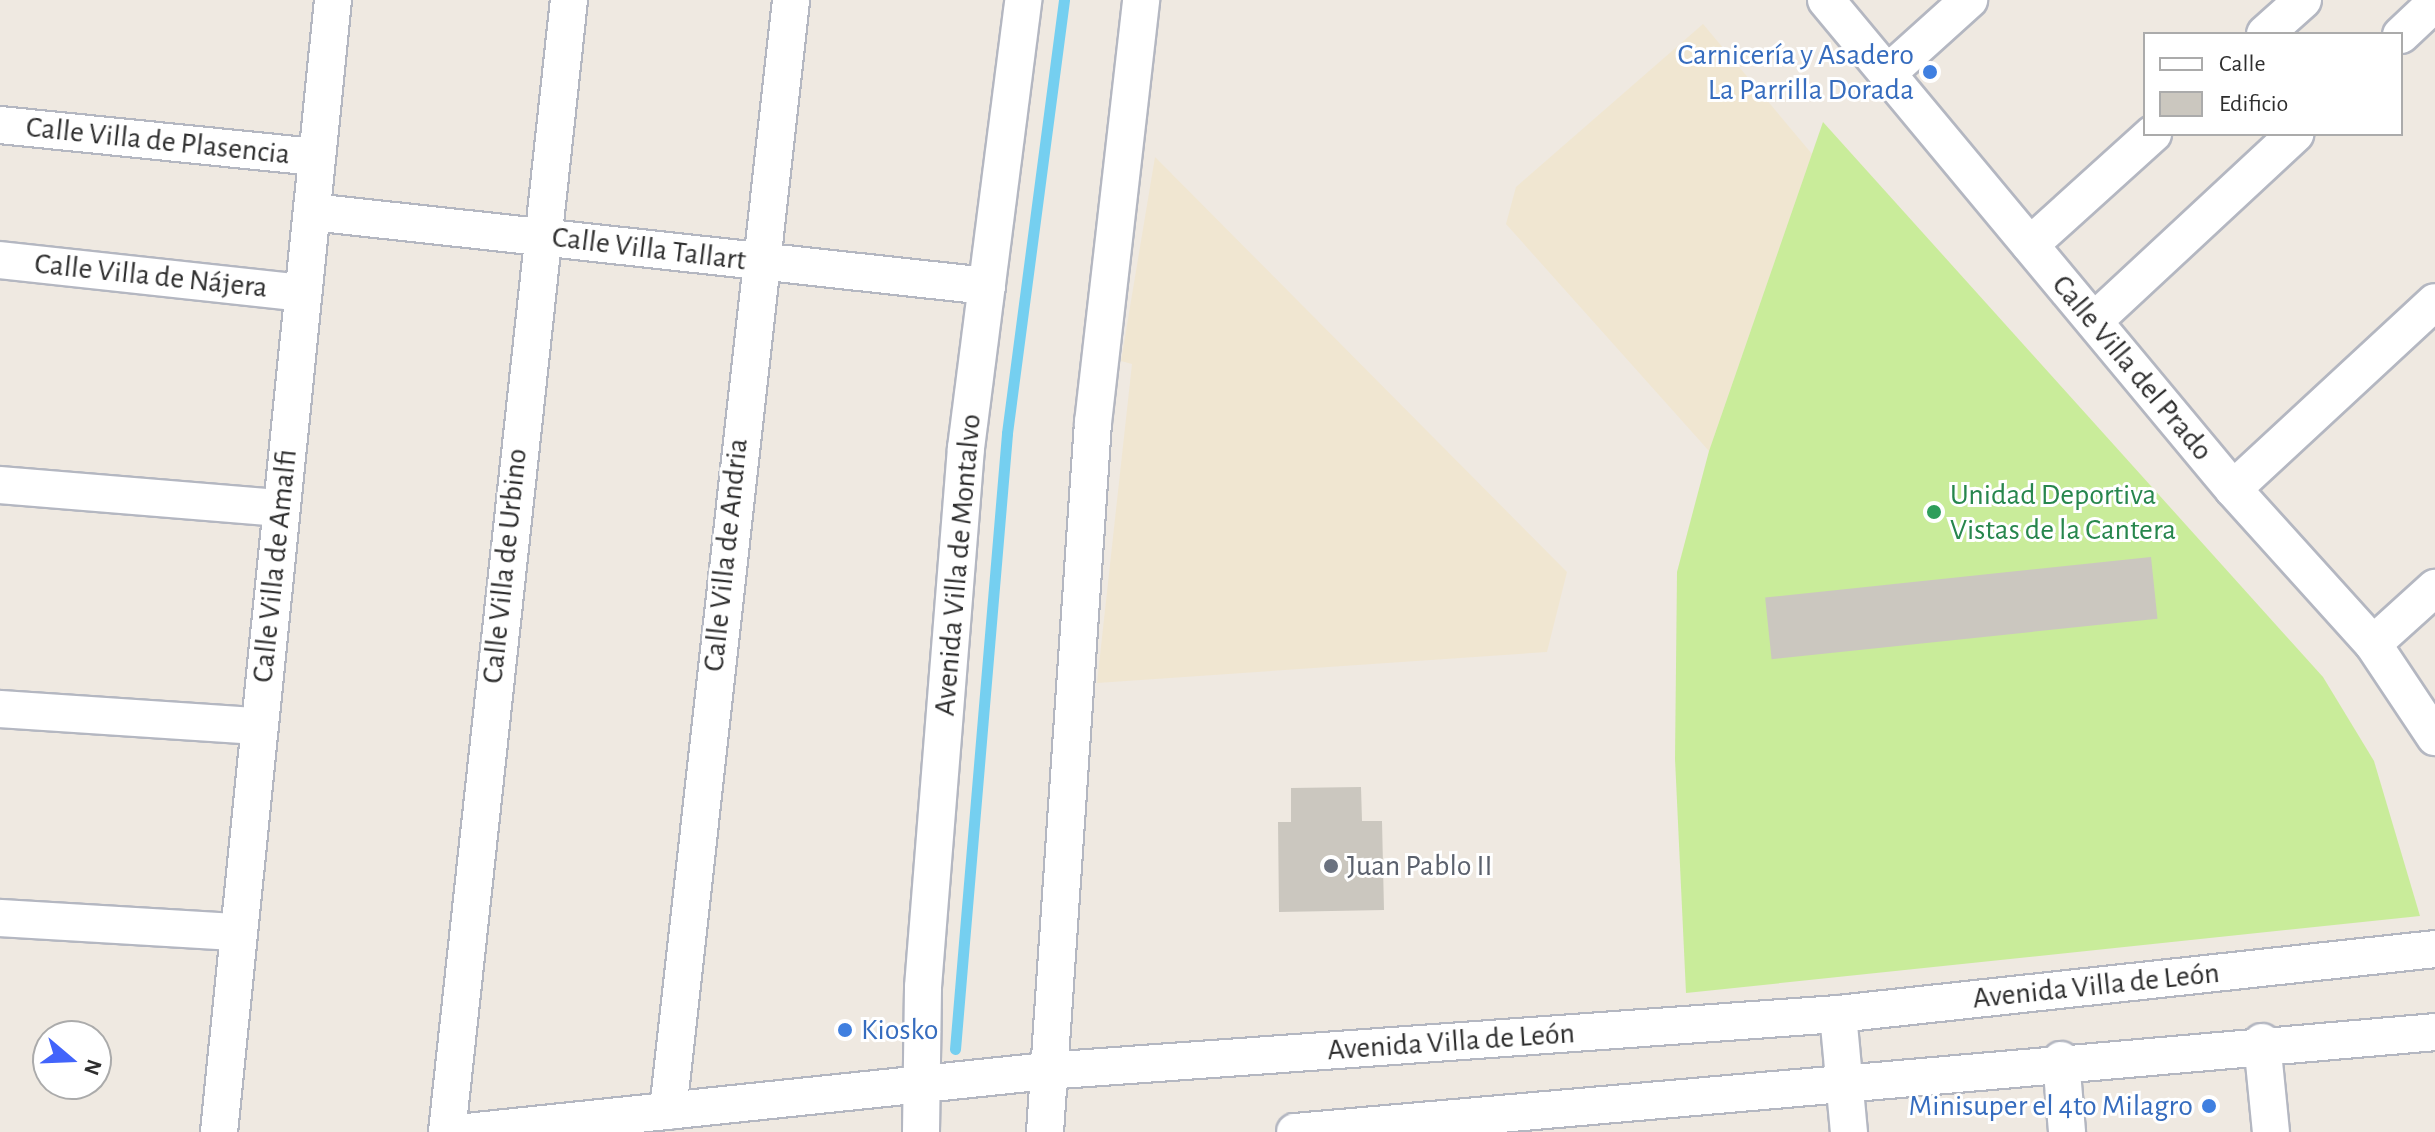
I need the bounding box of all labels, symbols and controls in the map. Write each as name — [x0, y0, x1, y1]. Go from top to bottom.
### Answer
legend — [2143, 32, 2403, 136]
place label: Carnicería y Asadero La Parrilla Dorada — [1677, 37, 1914, 108]
text: Calle — [2219, 52, 2266, 76]
marker: Carnicería y Asadero La Parrilla Dorada — [1921, 63, 1939, 81]
text: Edificio — [2219, 92, 2288, 116]
street label: Calle Villa de Plasencia — [24, 109, 292, 173]
street label: Calle Villa Tallart — [550, 219, 748, 279]
street label: Calle Villa de Nájera — [33, 246, 269, 306]
street label: Calle Villa del Prado — [2044, 268, 2220, 468]
street label: Avenida Villa de Montalvo — [927, 413, 989, 717]
street label: Calle Villa de Andria — [696, 437, 756, 673]
street label: Calle Villa de Urbino — [475, 447, 535, 685]
street label: Calle Villa de Amalfi — [245, 448, 305, 684]
place label: Unidad Deportiva Vistas de la Cantera — [1950, 477, 2176, 548]
marker: Unidad Deportiva Vistas de la Cantera — [1925, 503, 1943, 521]
place label: Juan Pablo II — [1347, 848, 1493, 884]
marker: Juan Pablo II — [1322, 857, 1340, 875]
street label: Avenida Villa de León — [1971, 955, 2221, 1017]
place label: Kiosko — [861, 1012, 938, 1048]
street label: Avenida Villa de León — [1326, 1015, 1576, 1069]
north arrow — [32, 1020, 112, 1100]
marker: Kiosko — [836, 1021, 854, 1039]
text: N — [80, 1056, 106, 1078]
place label: Minisuper el 4to Milagro — [1909, 1088, 2193, 1124]
marker: Minisuper el 4to Milagro — [2200, 1097, 2218, 1115]

